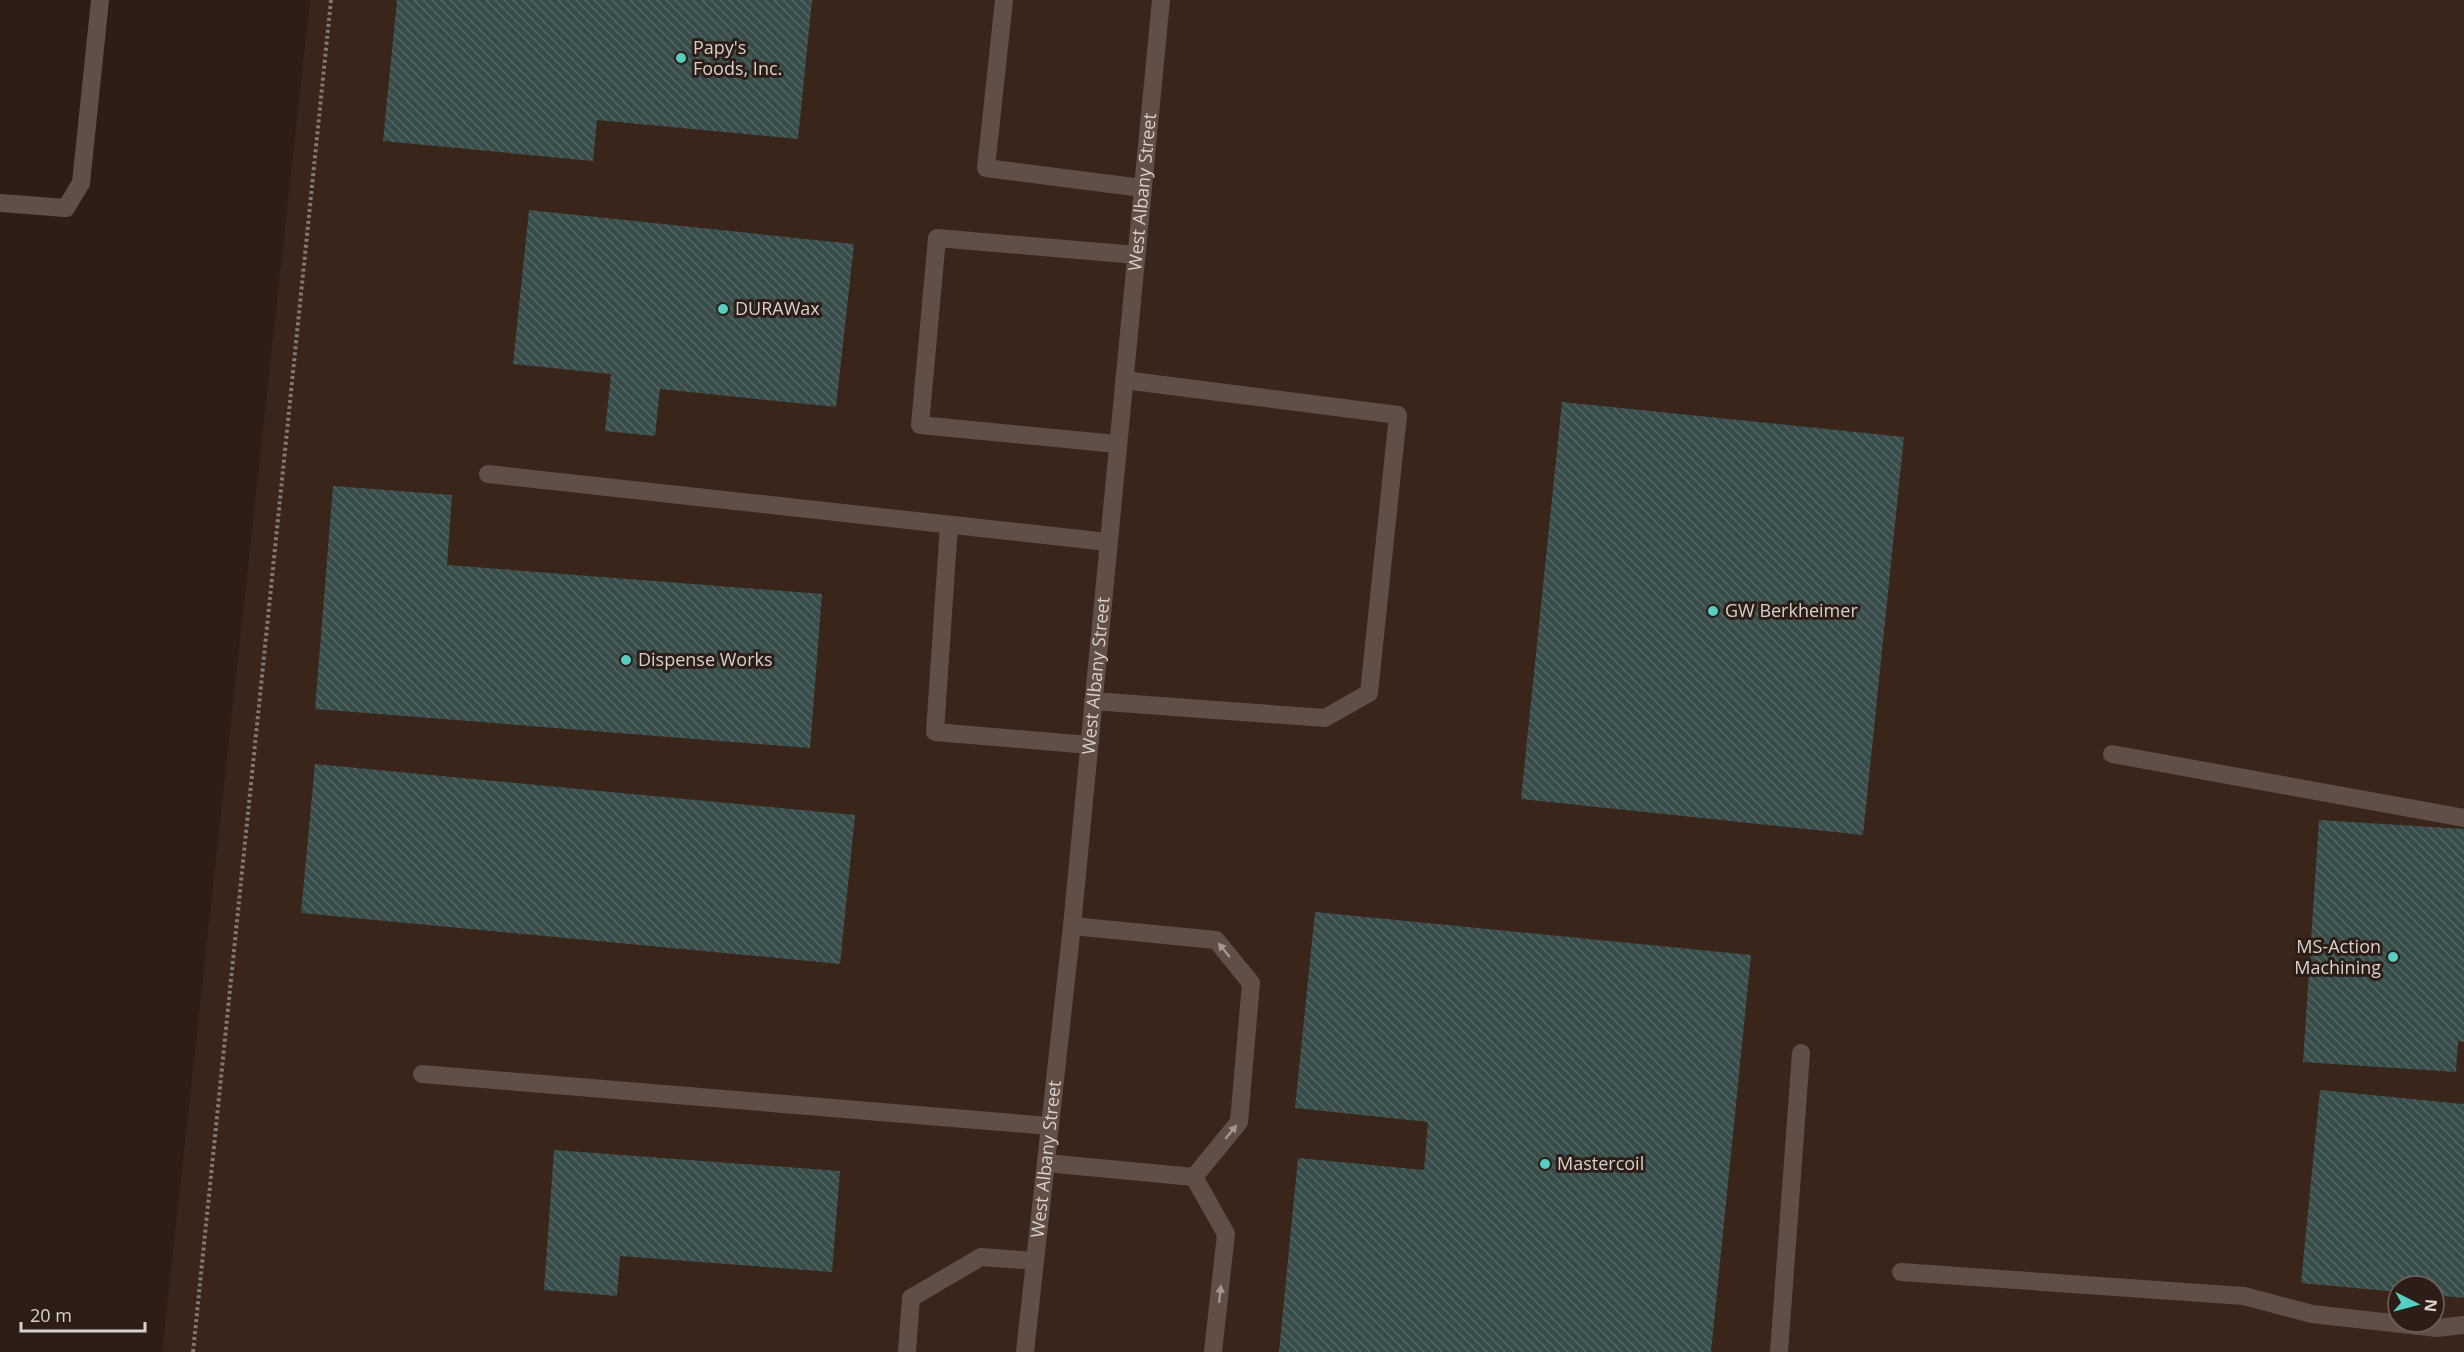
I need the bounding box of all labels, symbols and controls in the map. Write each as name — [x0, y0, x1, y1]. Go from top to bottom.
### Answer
place label: Papy's Foods, Inc. — [693, 35, 782, 80]
marker: Papy's Foods, Inc. — [674, 51, 688, 65]
street label: West Albany Street — [1122, 112, 1161, 272]
place label: DURAWax — [735, 296, 820, 320]
marker: DURAWax — [716, 302, 730, 316]
street label: West Albany Street — [1076, 596, 1115, 756]
place label: GW Berkheimer — [1725, 598, 1858, 622]
marker: GW Berkheimer — [1706, 604, 1720, 618]
place label: Dispense Works — [638, 647, 773, 671]
marker: Dispense Works — [619, 653, 633, 667]
place label: MS-Action Machining — [2294, 934, 2381, 979]
one-way arrow — [1218, 943, 1231, 958]
marker: MS-Action Machining — [2386, 950, 2400, 964]
street label: West Albany Street — [1025, 1079, 1066, 1239]
one-way arrow — [1224, 1124, 1237, 1140]
place label: Mastercoil — [1557, 1151, 1644, 1175]
marker: Mastercoil — [1538, 1157, 1552, 1171]
north arrow — [2386, 1274, 2446, 1334]
one-way arrow — [1215, 1284, 1224, 1303]
scale bar — [21, 1295, 146, 1333]
text: N — [2419, 1298, 2443, 1313]
text: 20 m — [30, 1303, 72, 1327]

